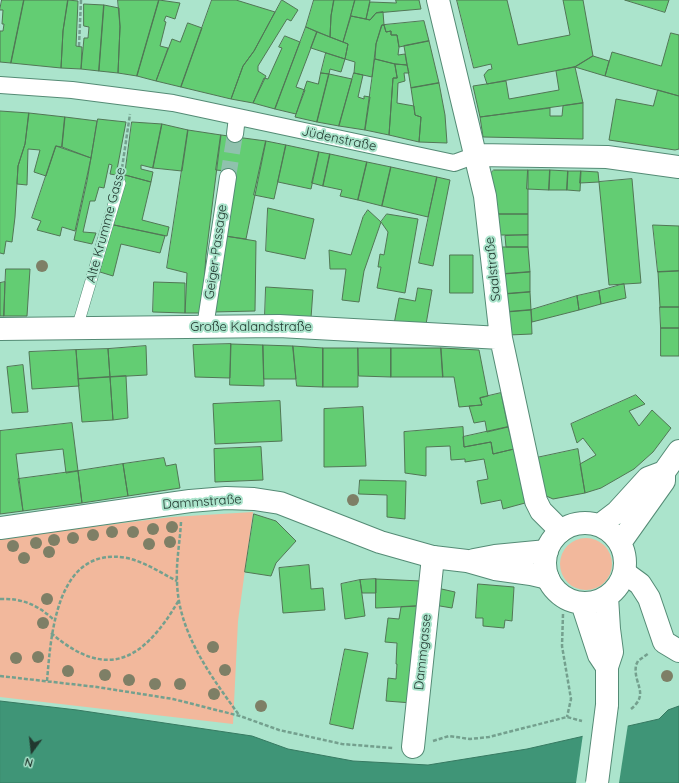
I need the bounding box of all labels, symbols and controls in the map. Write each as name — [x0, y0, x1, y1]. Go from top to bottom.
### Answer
street label: Jüdenstraße — [300, 123, 378, 155]
street label: Alte Krumme Gasse — [83, 166, 129, 284]
street label: Geiger-Passage — [202, 204, 230, 300]
street label: Saalstraße — [482, 236, 504, 302]
street label: Große Kalandstraße — [190, 319, 312, 335]
street label: Dammstraße — [162, 491, 242, 513]
street label: Dammgasse — [411, 613, 435, 691]
north arrow — [12, 731, 52, 771]
text: N — [23, 755, 35, 770]

